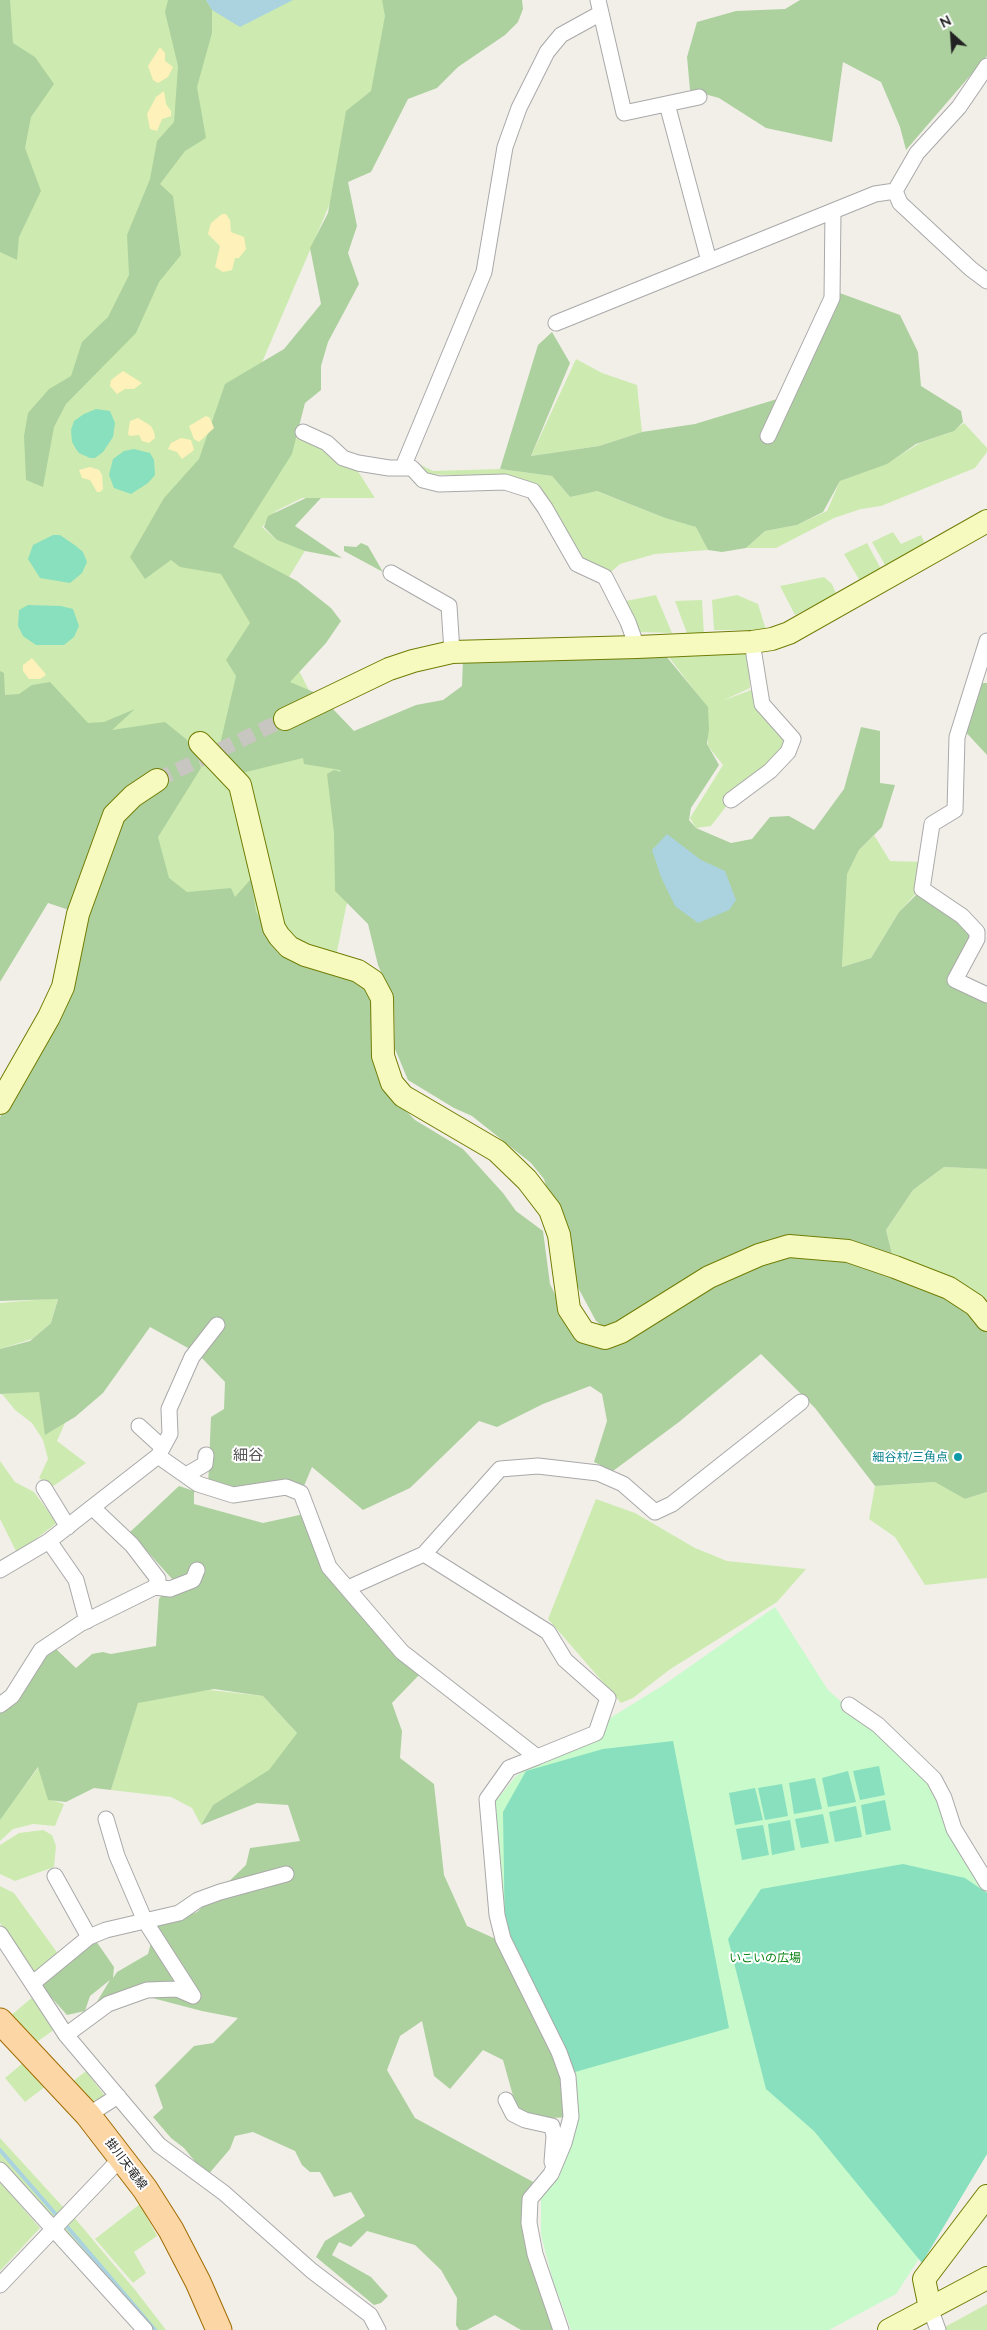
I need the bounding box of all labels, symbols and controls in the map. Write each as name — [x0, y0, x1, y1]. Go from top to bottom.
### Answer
north arrow — [927, 10, 977, 60]
text: N — [937, 11, 954, 32]
district label: 細谷 — [233, 1446, 263, 1464]
place label: 細谷村/三角点 — [873, 1450, 948, 1464]
marker: 細谷村/三角点 — [952, 1451, 964, 1463]
park label: いこいの広場 — [729, 1951, 801, 1965]
street label: 掛川天竜線 — [102, 2136, 150, 2192]

